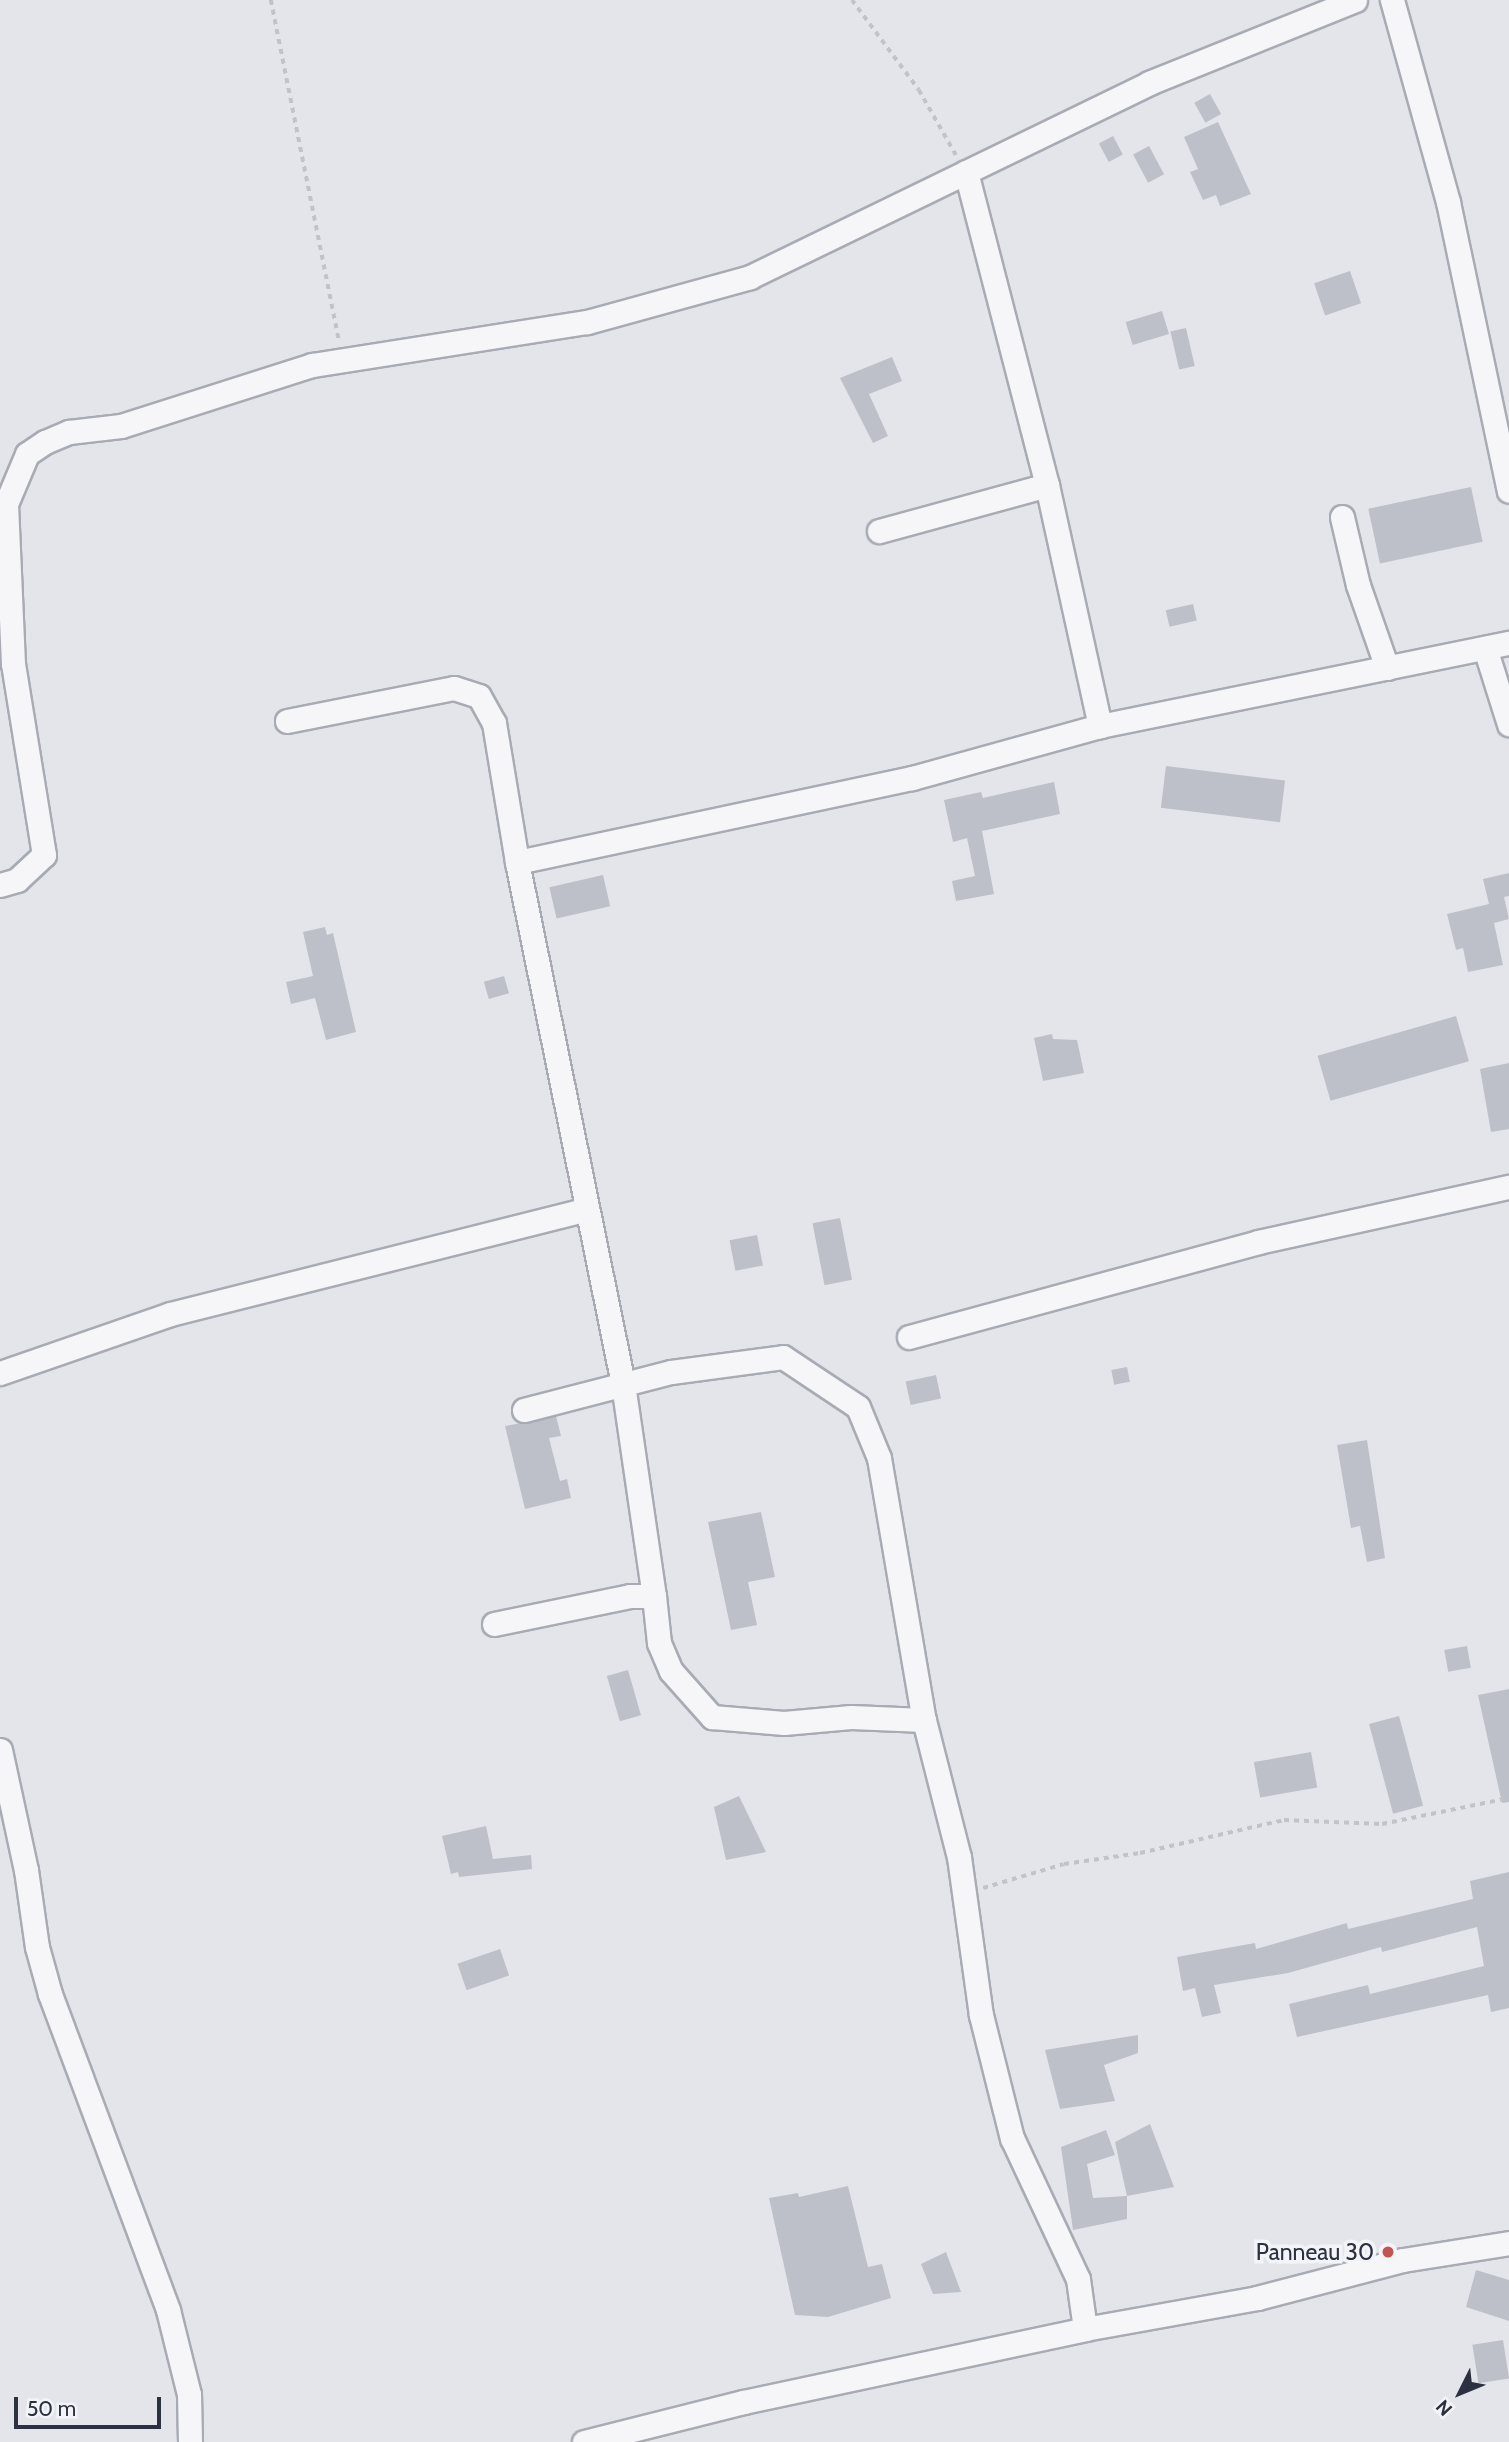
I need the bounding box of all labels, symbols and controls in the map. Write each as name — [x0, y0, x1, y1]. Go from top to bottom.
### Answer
place label: Panneau 30 — [1256, 2238, 1374, 2266]
marker: Panneau 30 — [1380, 2244, 1396, 2260]
north arrow — [1425, 2358, 1495, 2428]
scale bar — [18, 2382, 164, 2426]
text: N — [1431, 2395, 1457, 2420]
text: 50 m — [27, 2396, 76, 2421]

